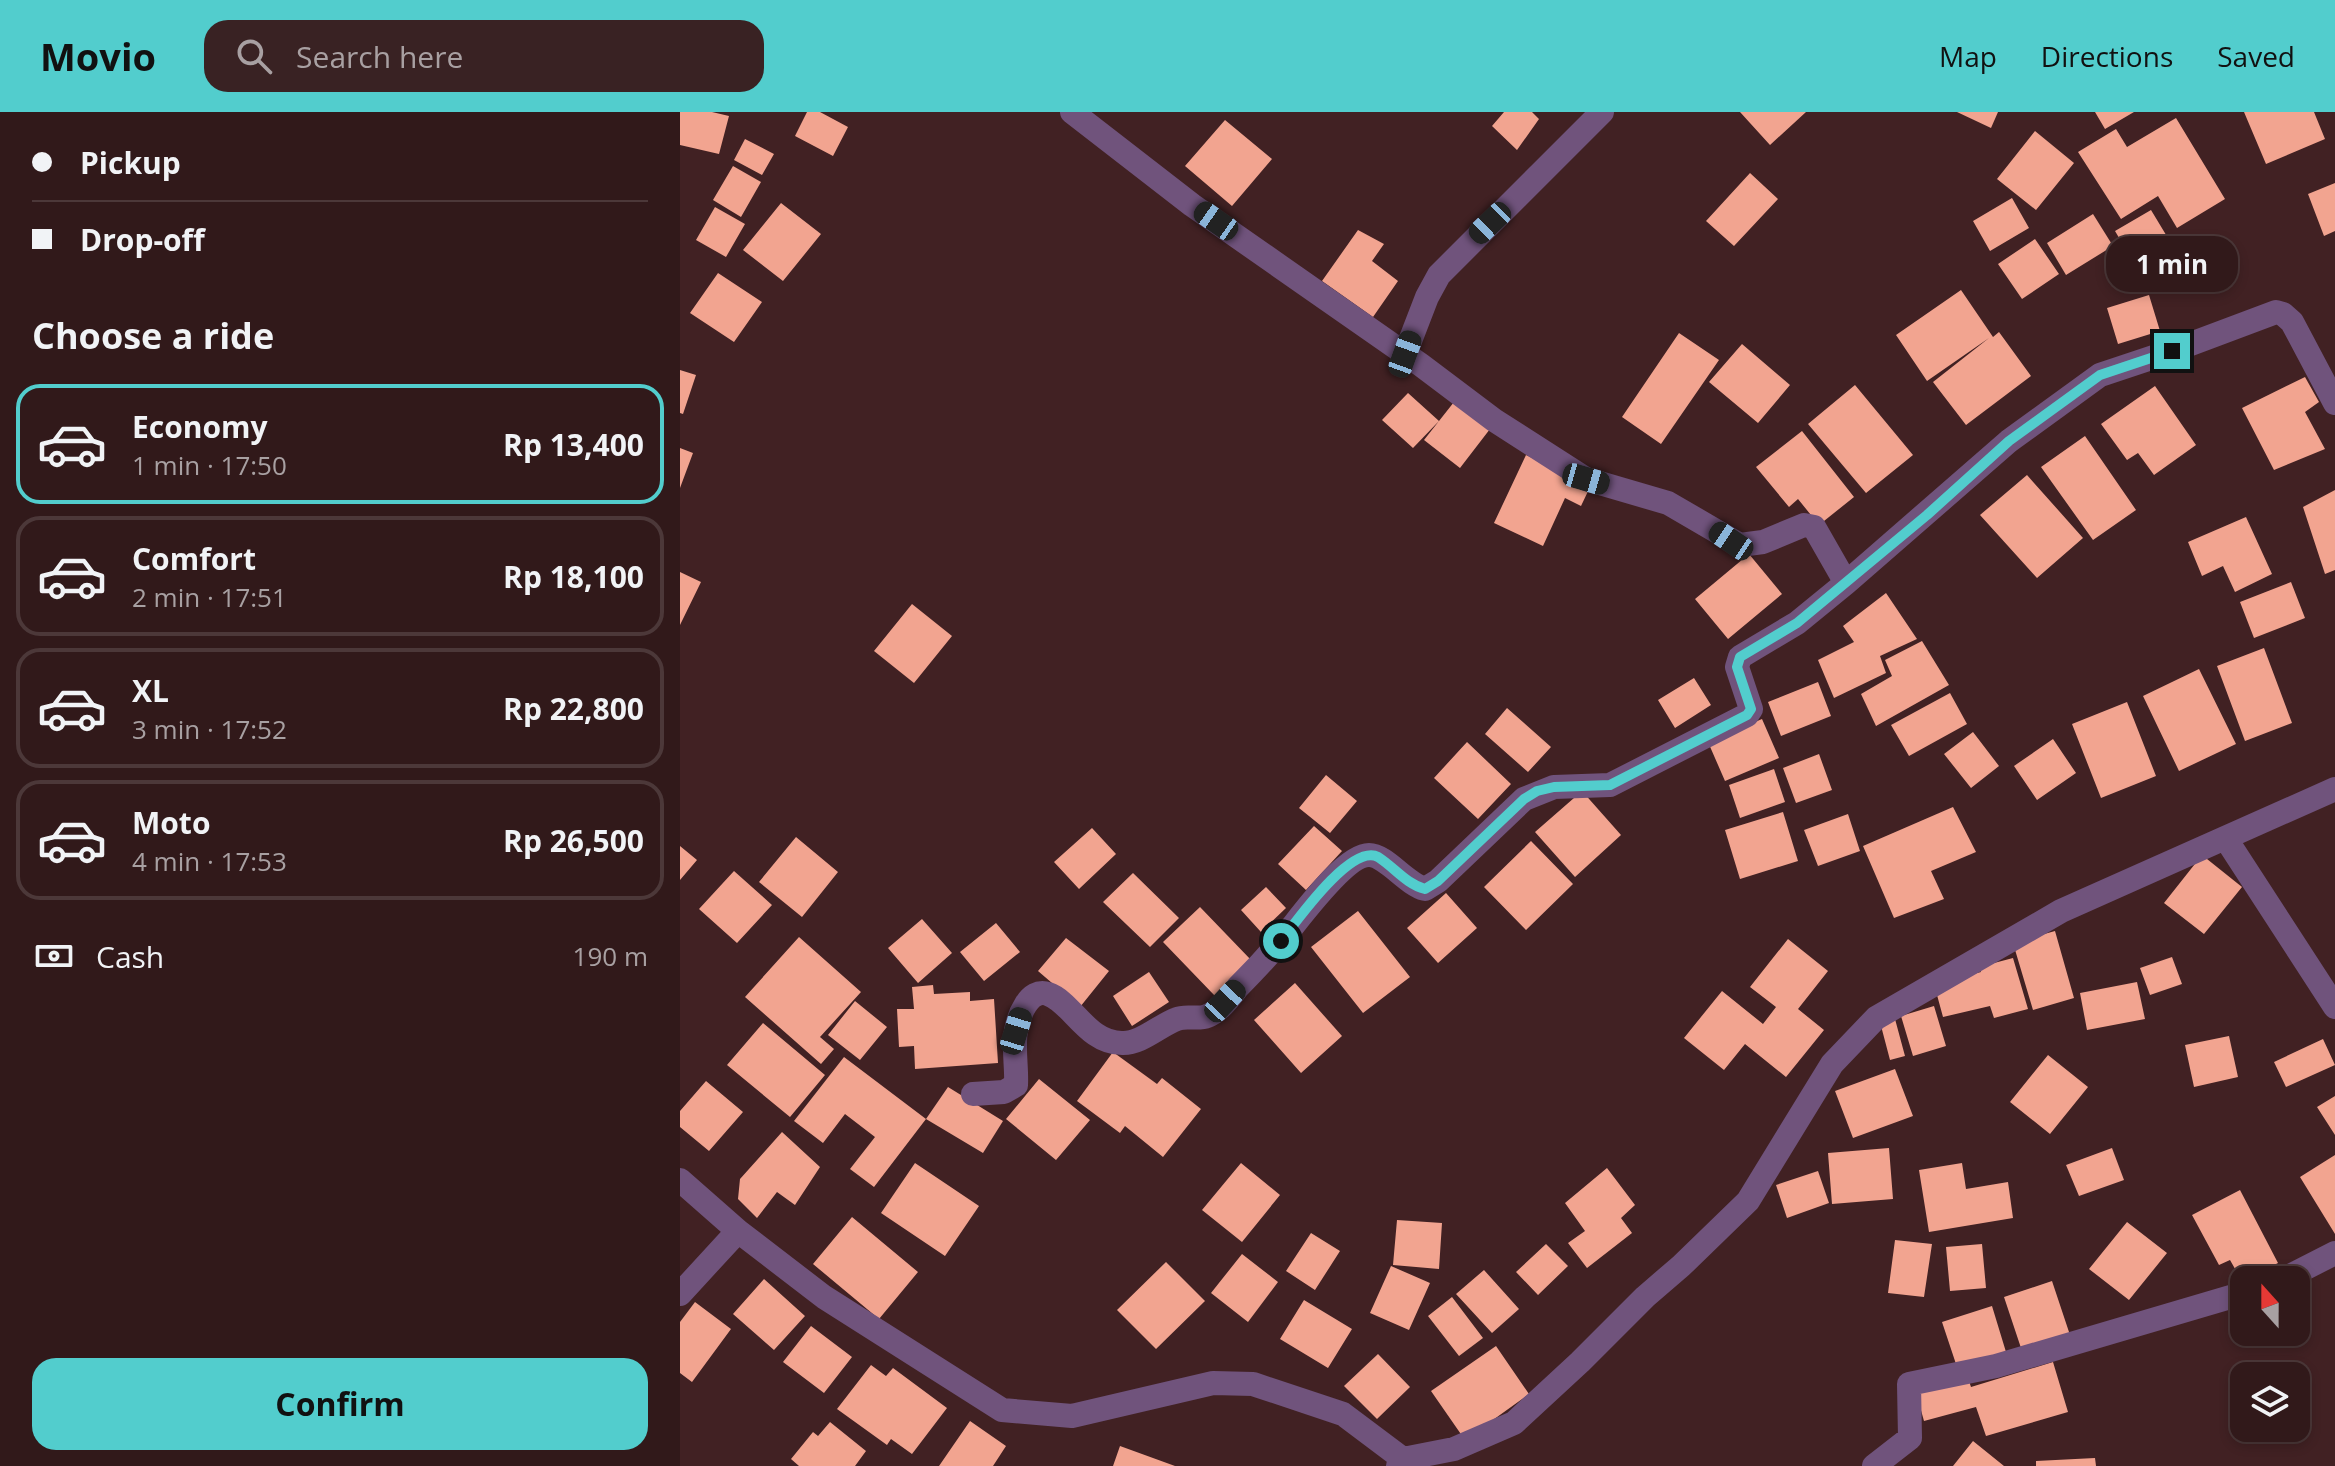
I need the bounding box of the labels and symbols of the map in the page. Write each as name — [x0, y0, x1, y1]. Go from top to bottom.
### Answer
car — [1189, 197, 1243, 245]
car — [1464, 198, 1516, 248]
callout: 1 min — [2106, 235, 2238, 291]
car — [1386, 327, 1424, 381]
route end — [2154, 333, 2190, 369]
car — [1560, 461, 1612, 497]
car — [1704, 518, 1758, 564]
route start — [1263, 923, 1299, 959]
car — [1200, 975, 1250, 1027]
car — [998, 1005, 1034, 1057]
north arrow — [2230, 1266, 2310, 1346]

